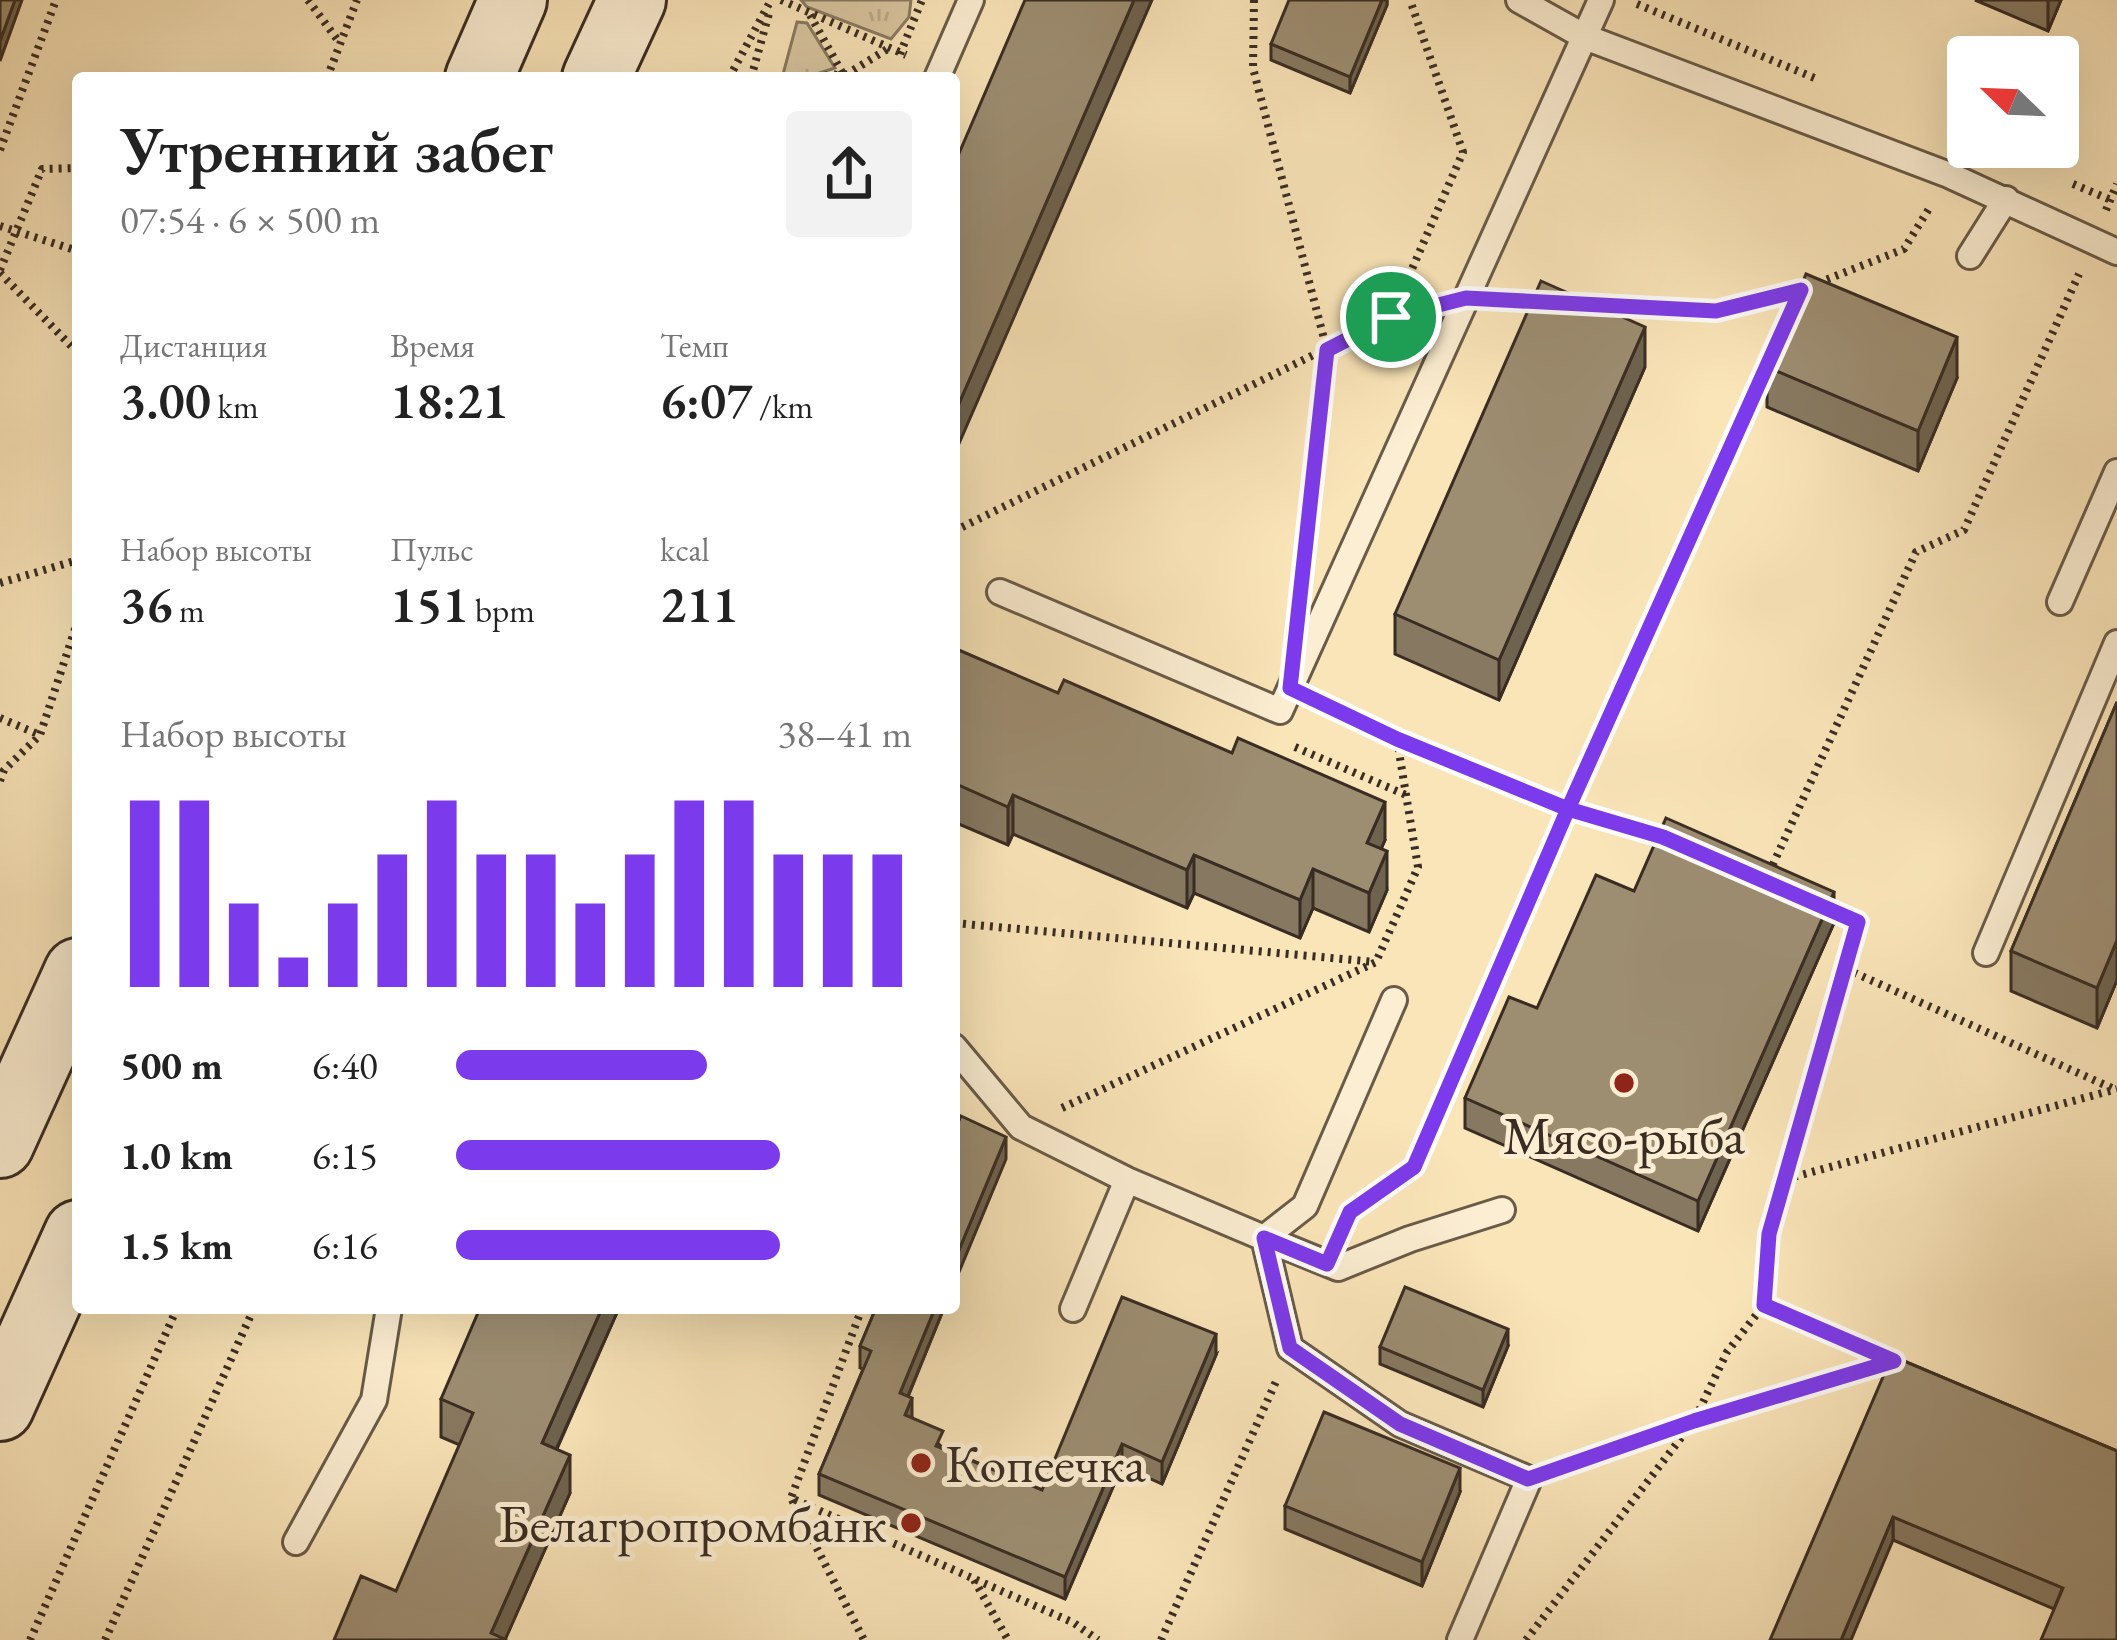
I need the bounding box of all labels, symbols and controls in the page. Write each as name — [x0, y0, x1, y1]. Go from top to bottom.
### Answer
north arrow — [1947, 36, 2079, 168]
map controls — [1947, 36, 2079, 168]
text: Утренний забег — [120, 106, 553, 192]
button: share — [786, 111, 912, 237]
text: 07:54 · 6 × 500 m — [120, 194, 380, 245]
pin — [1340, 266, 1442, 368]
icon: arrive — [1358, 284, 1424, 350]
text: Дистанция — [120, 324, 267, 367]
text: Время — [390, 324, 475, 367]
text: Темп — [660, 324, 729, 367]
text: 3.00 — [120, 367, 211, 433]
text: 18:21 — [390, 367, 508, 433]
text: 6:07 — [660, 367, 752, 433]
text: km — [211, 385, 259, 428]
text: /km — [752, 385, 813, 428]
text: Набор высоты — [120, 528, 312, 571]
text: Пульс — [390, 528, 474, 571]
text: kcal — [660, 528, 710, 571]
text: 36 — [120, 571, 172, 637]
text: 151 — [390, 571, 469, 637]
text: 211 — [660, 571, 739, 637]
text: m — [172, 589, 205, 632]
text: bpm — [469, 589, 535, 632]
text: Набор высоты — [120, 708, 347, 759]
text: 38–41 m — [778, 708, 912, 759]
text: 500 m — [120, 1040, 223, 1091]
text: 6:40 — [312, 1040, 378, 1091]
marker: Мясо-рыба — [1611, 1070, 1637, 1096]
place label: Мясо-рыба — [1503, 1100, 1746, 1170]
text: 1.0 km — [120, 1130, 233, 1181]
text: 6:15 — [312, 1130, 378, 1181]
text: 1.5 km — [120, 1220, 233, 1271]
text: 6:16 — [312, 1220, 378, 1271]
place label: Копеечка — [945, 1428, 1146, 1498]
marker: Копеечка — [908, 1450, 934, 1476]
place label: Белагропромбанк — [498, 1488, 887, 1558]
marker: Белагропромбанк — [898, 1510, 924, 1536]

